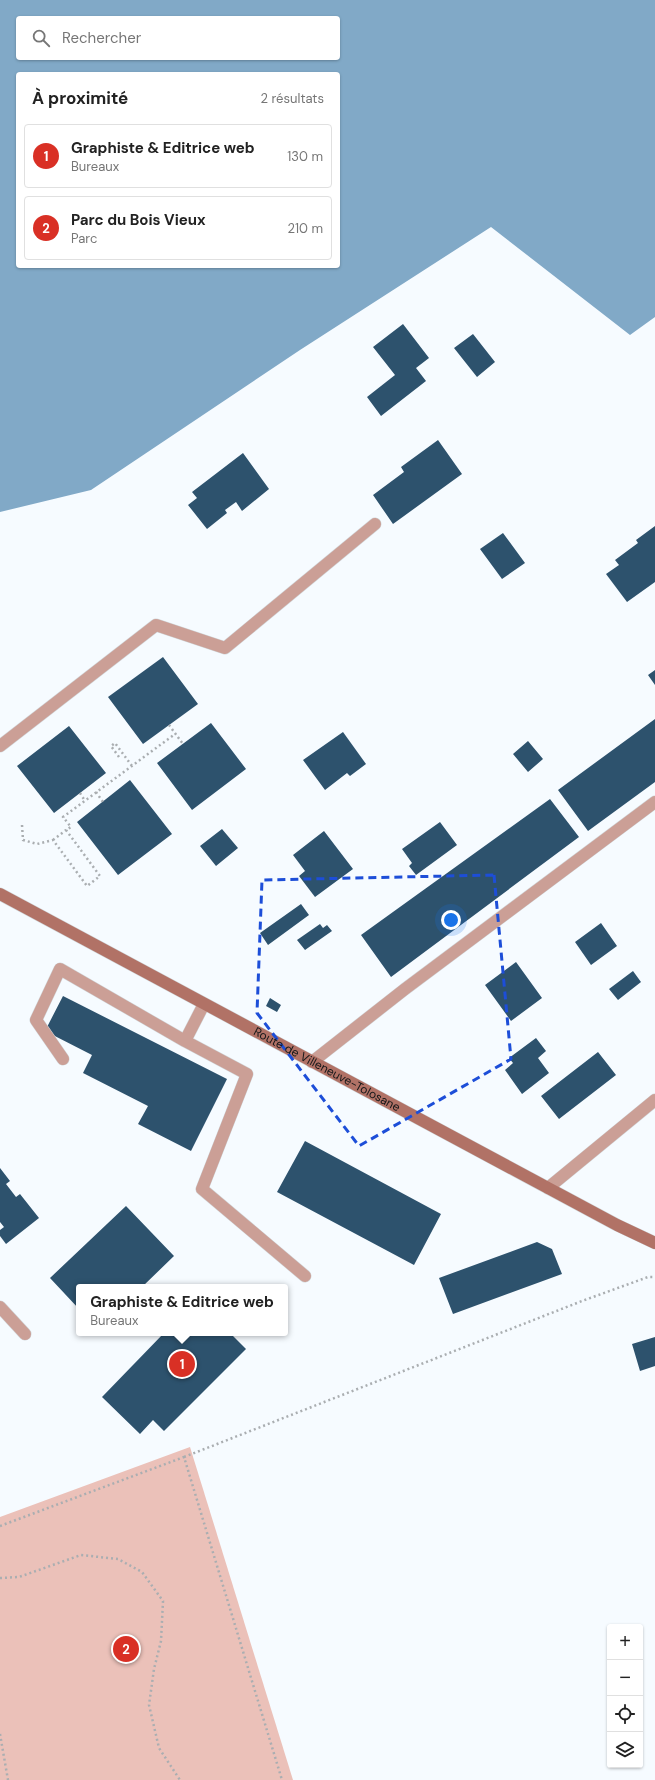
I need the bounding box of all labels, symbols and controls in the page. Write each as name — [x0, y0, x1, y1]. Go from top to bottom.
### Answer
search box — [16, 16, 340, 60]
icon: search — [30, 27, 52, 49]
text: Rechercher — [62, 28, 141, 48]
text: À proximité — [32, 87, 128, 109]
text: 2 résultats — [261, 90, 324, 107]
text: Graphiste & Editrice web — [71, 138, 255, 158]
text: 1 — [44, 148, 48, 165]
text: 130 m — [287, 148, 323, 165]
text: Bureaux — [71, 158, 119, 175]
text: Parc du Bois Vieux — [71, 210, 206, 230]
text: 2 — [42, 220, 50, 237]
text: 210 m — [288, 220, 323, 237]
text: Parc — [71, 230, 97, 247]
your location — [441, 910, 461, 930]
street label: Route de Villeneuve-Tolosane — [251, 1023, 403, 1115]
popup — [76, 1284, 288, 1336]
text: Graphiste & Editrice web — [90, 1292, 274, 1312]
text: Bureaux — [90, 1312, 138, 1329]
pin: 1 — [169, 1349, 195, 1379]
map controls — [607, 1624, 643, 1768]
button: + — [607, 1624, 643, 1660]
pin: 2 — [113, 1634, 139, 1664]
button: − — [607, 1660, 643, 1696]
button: locate — [607, 1696, 643, 1732]
button: layers — [607, 1732, 643, 1768]

